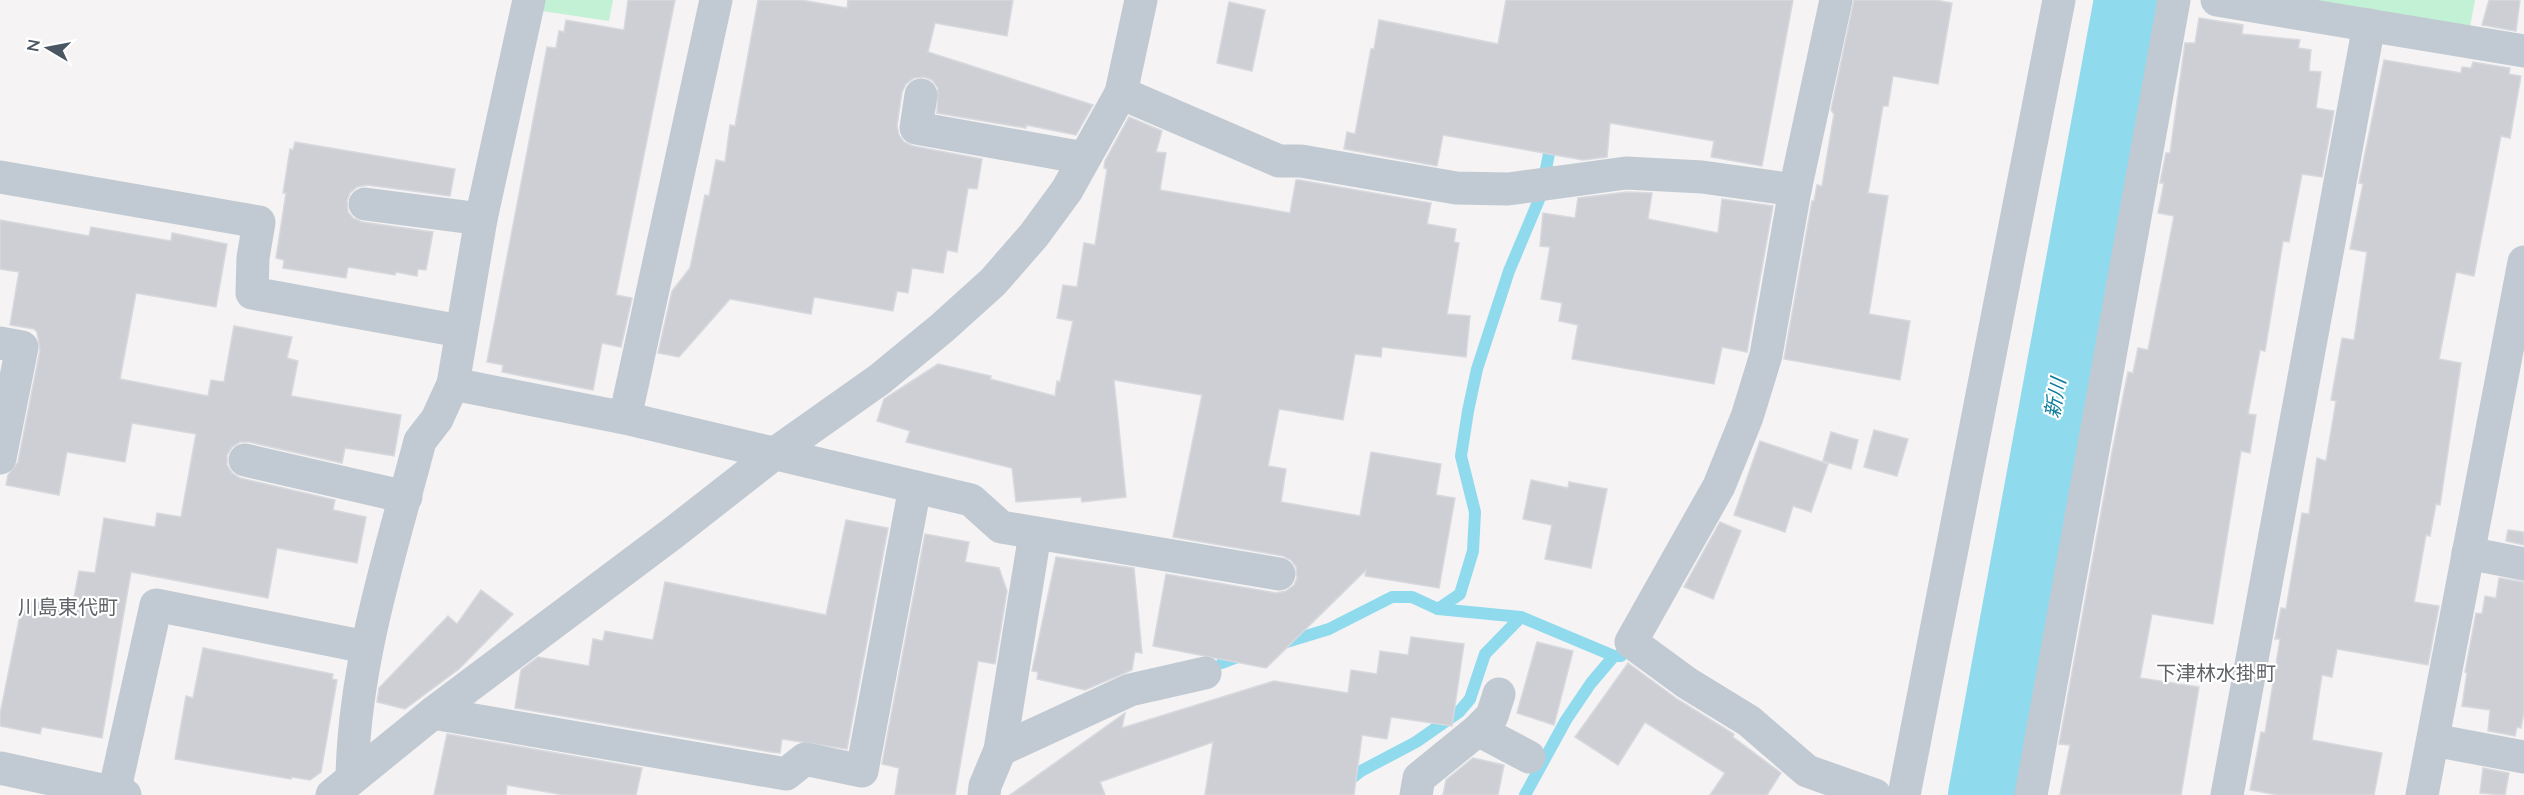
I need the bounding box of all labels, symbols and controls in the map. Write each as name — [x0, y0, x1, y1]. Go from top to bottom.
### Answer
north arrow — [18, 18, 78, 78]
text: N — [22, 38, 43, 53]
water label: 新川 — [2039, 374, 2070, 420]
district label: 川島東代町 — [18, 594, 118, 618]
district label: 下津林水掛町 — [2156, 660, 2276, 684]

